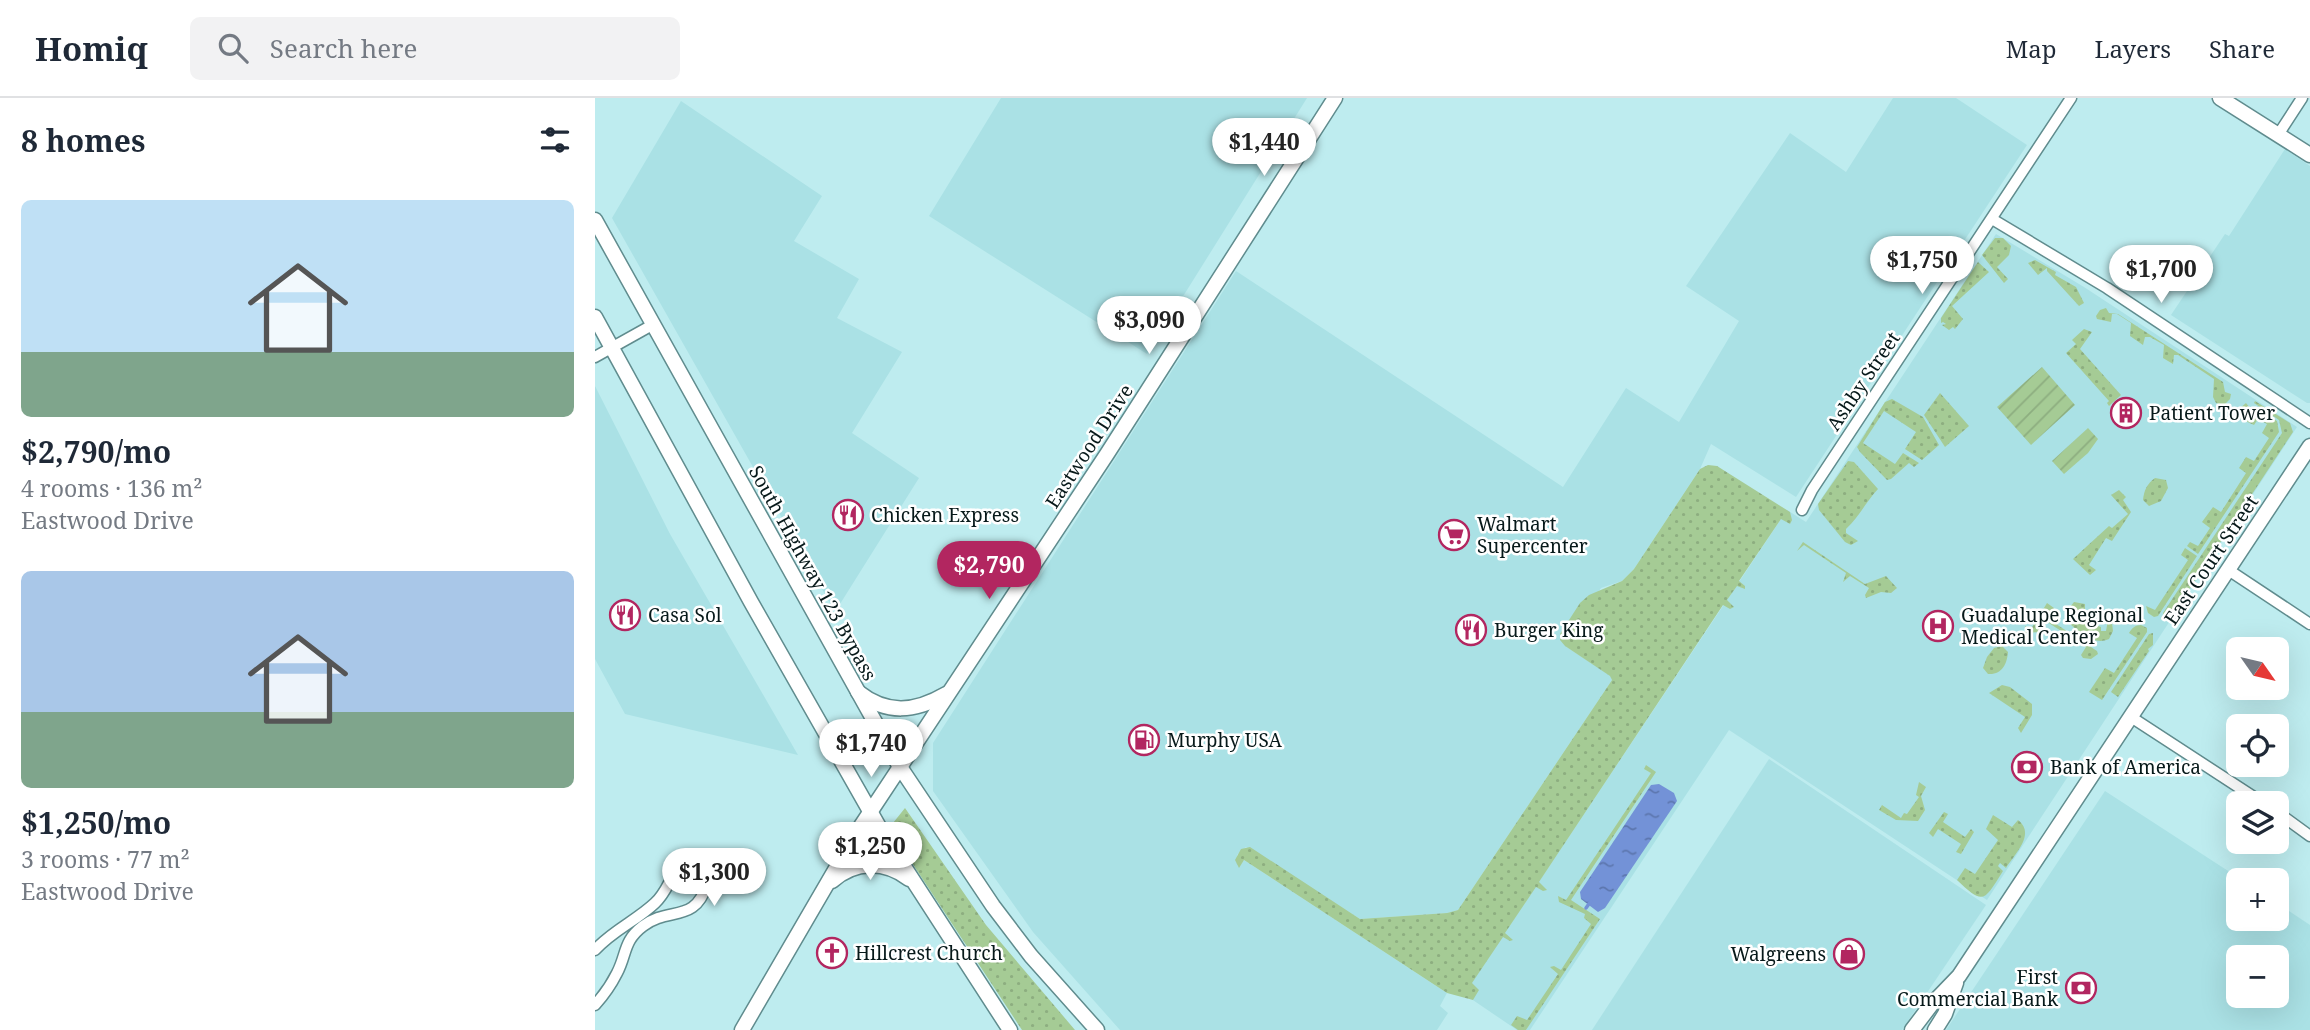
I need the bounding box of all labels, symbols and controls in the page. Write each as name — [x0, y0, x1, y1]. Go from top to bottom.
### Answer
search box — [190, 17, 680, 80]
text: Homiq — [35, 26, 148, 71]
icon: search — [214, 29, 252, 67]
text: Search here — [270, 30, 417, 66]
text: Map — [2006, 32, 2057, 65]
text: Layers — [2095, 32, 2171, 65]
text: Share — [2209, 32, 2275, 65]
pin: $1,440 — [1207, 118, 1321, 178]
text: 8 homes — [21, 120, 145, 161]
icon: filters — [536, 121, 574, 159]
text: $1,440 — [1228, 125, 1300, 157]
pin: $1,750 — [1865, 236, 1979, 296]
text: $1,750 — [1886, 243, 1958, 275]
icon: home — [235, 245, 361, 371]
pin: $1,700 — [2104, 246, 2218, 305]
text: $1,700 — [2125, 252, 2197, 284]
pin: $3,090 — [1092, 296, 1206, 356]
text: $3,090 — [1113, 303, 1185, 335]
street label: Ashby Street — [1820, 326, 1906, 436]
street label: Eastwood Drive — [1039, 379, 1139, 513]
building icon: Patient Tower — [2109, 396, 2143, 430]
place label: Patient Tower — [2149, 400, 2275, 426]
text: $2,790/mo — [21, 431, 171, 472]
street label: South Highway 123 Bypass — [743, 461, 883, 685]
text: 4 rooms · 136 m² — [21, 472, 203, 504]
street label: East Court Street — [2158, 490, 2264, 630]
restaurant icon: Chicken Express — [831, 498, 865, 532]
place label: Chicken Express — [871, 502, 1019, 528]
text: Eastwood Drive — [21, 504, 194, 536]
place label: Walmart Supercenter — [1477, 511, 1588, 559]
supermarket icon: Walmart Supercenter — [1437, 518, 1471, 552]
pin: $2,790 — [932, 542, 1046, 601]
text: $2,790 — [953, 548, 1025, 580]
restaurant icon: Casa Sol — [608, 598, 642, 632]
place label: Casa Sol — [648, 602, 722, 628]
place label: Guadalupe Regional Medical Center — [1961, 602, 2143, 650]
hospital icon: Guadalupe Regional Medical Center — [1921, 609, 1955, 643]
restaurant icon: Burger King — [1454, 613, 1488, 647]
icon: home — [235, 616, 361, 742]
place label: Burger King — [1494, 617, 1604, 643]
north arrow — [2226, 637, 2289, 700]
map controls — [2226, 637, 2289, 1008]
button: locate — [2226, 714, 2289, 777]
pin: $1,740 — [814, 720, 928, 779]
fuel station icon: Murphy USA — [1127, 723, 1161, 757]
text: $1,740 — [835, 726, 907, 758]
place label: Murphy USA — [1167, 727, 1282, 753]
bank icon: Bank of America — [2010, 750, 2044, 784]
place label: Bank of America — [2050, 754, 2201, 780]
button: layers — [2226, 791, 2289, 854]
text: $1,250/mo — [21, 802, 171, 843]
pin: $1,250 — [813, 822, 927, 882]
text: $1,250 — [834, 829, 906, 861]
text: 3 rooms · 77 m² — [21, 843, 190, 875]
pin: $1,300 — [657, 848, 771, 908]
text: $1,300 — [678, 855, 750, 887]
button: + — [2226, 868, 2289, 931]
text: Eastwood Drive — [21, 875, 194, 907]
church icon: Hillcrest Church — [815, 936, 849, 970]
shop icon: Walgreens — [1832, 937, 1866, 971]
place label: Hillcrest Church — [855, 940, 1003, 966]
place label: Walgreens — [1731, 941, 1826, 967]
button: − — [2226, 945, 2289, 1008]
place label: First Commercial Bank — [1897, 964, 2059, 1012]
bank icon: First Commercial Bank — [2064, 971, 2098, 1005]

